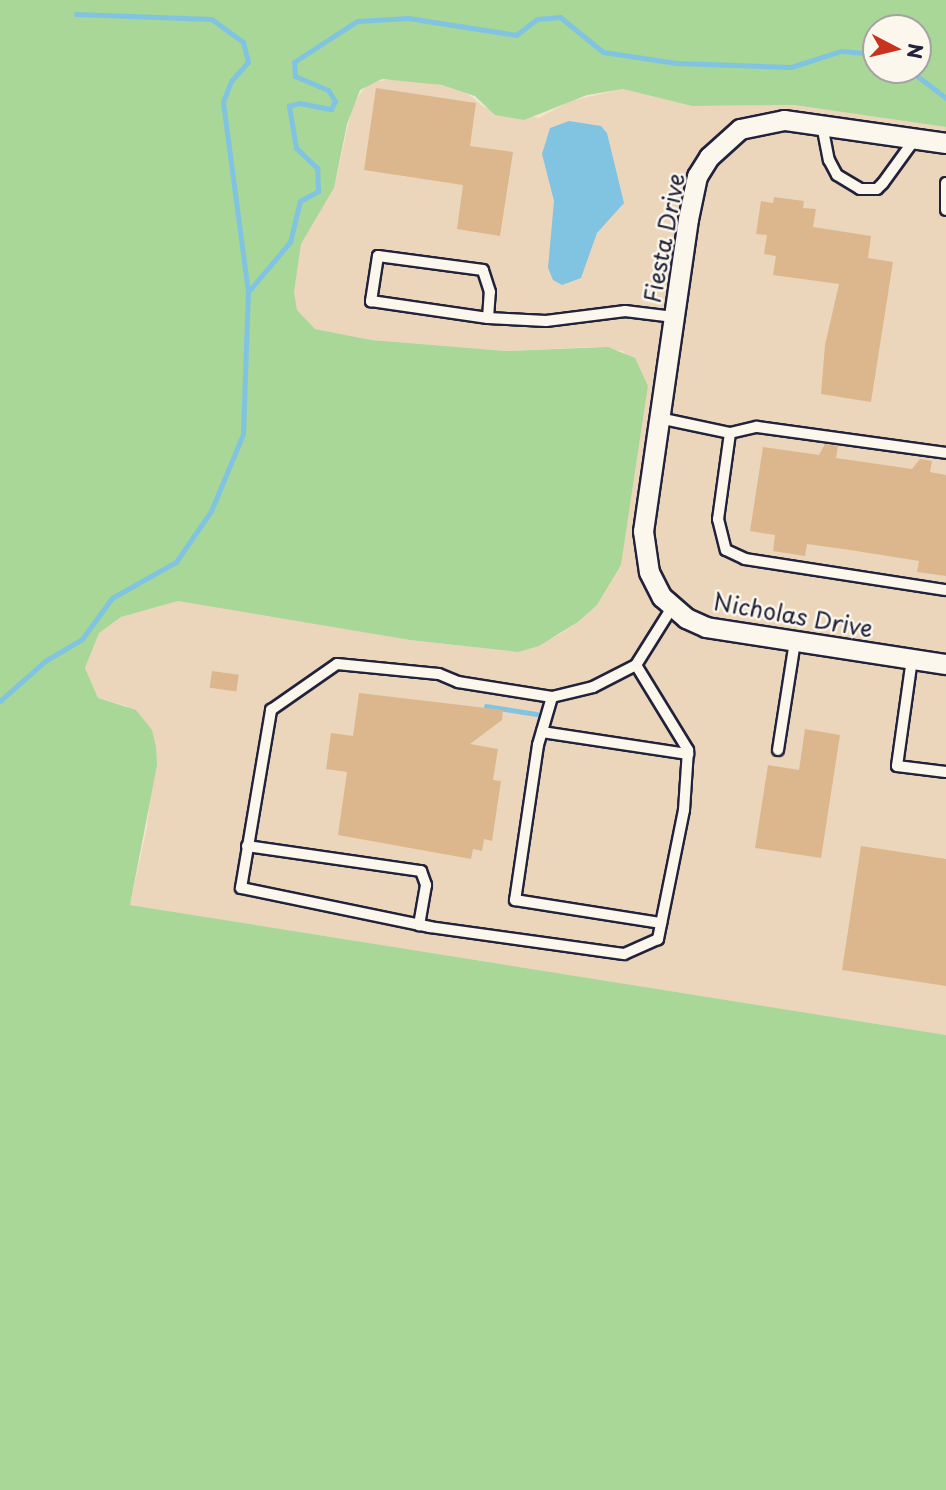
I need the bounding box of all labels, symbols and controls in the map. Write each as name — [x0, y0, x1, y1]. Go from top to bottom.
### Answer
north arrow — [862, 14, 932, 84]
text: N — [901, 42, 931, 60]
street label: Fiesta Drive — [638, 171, 690, 305]
street label: Nicholas Drive — [711, 587, 875, 643]

